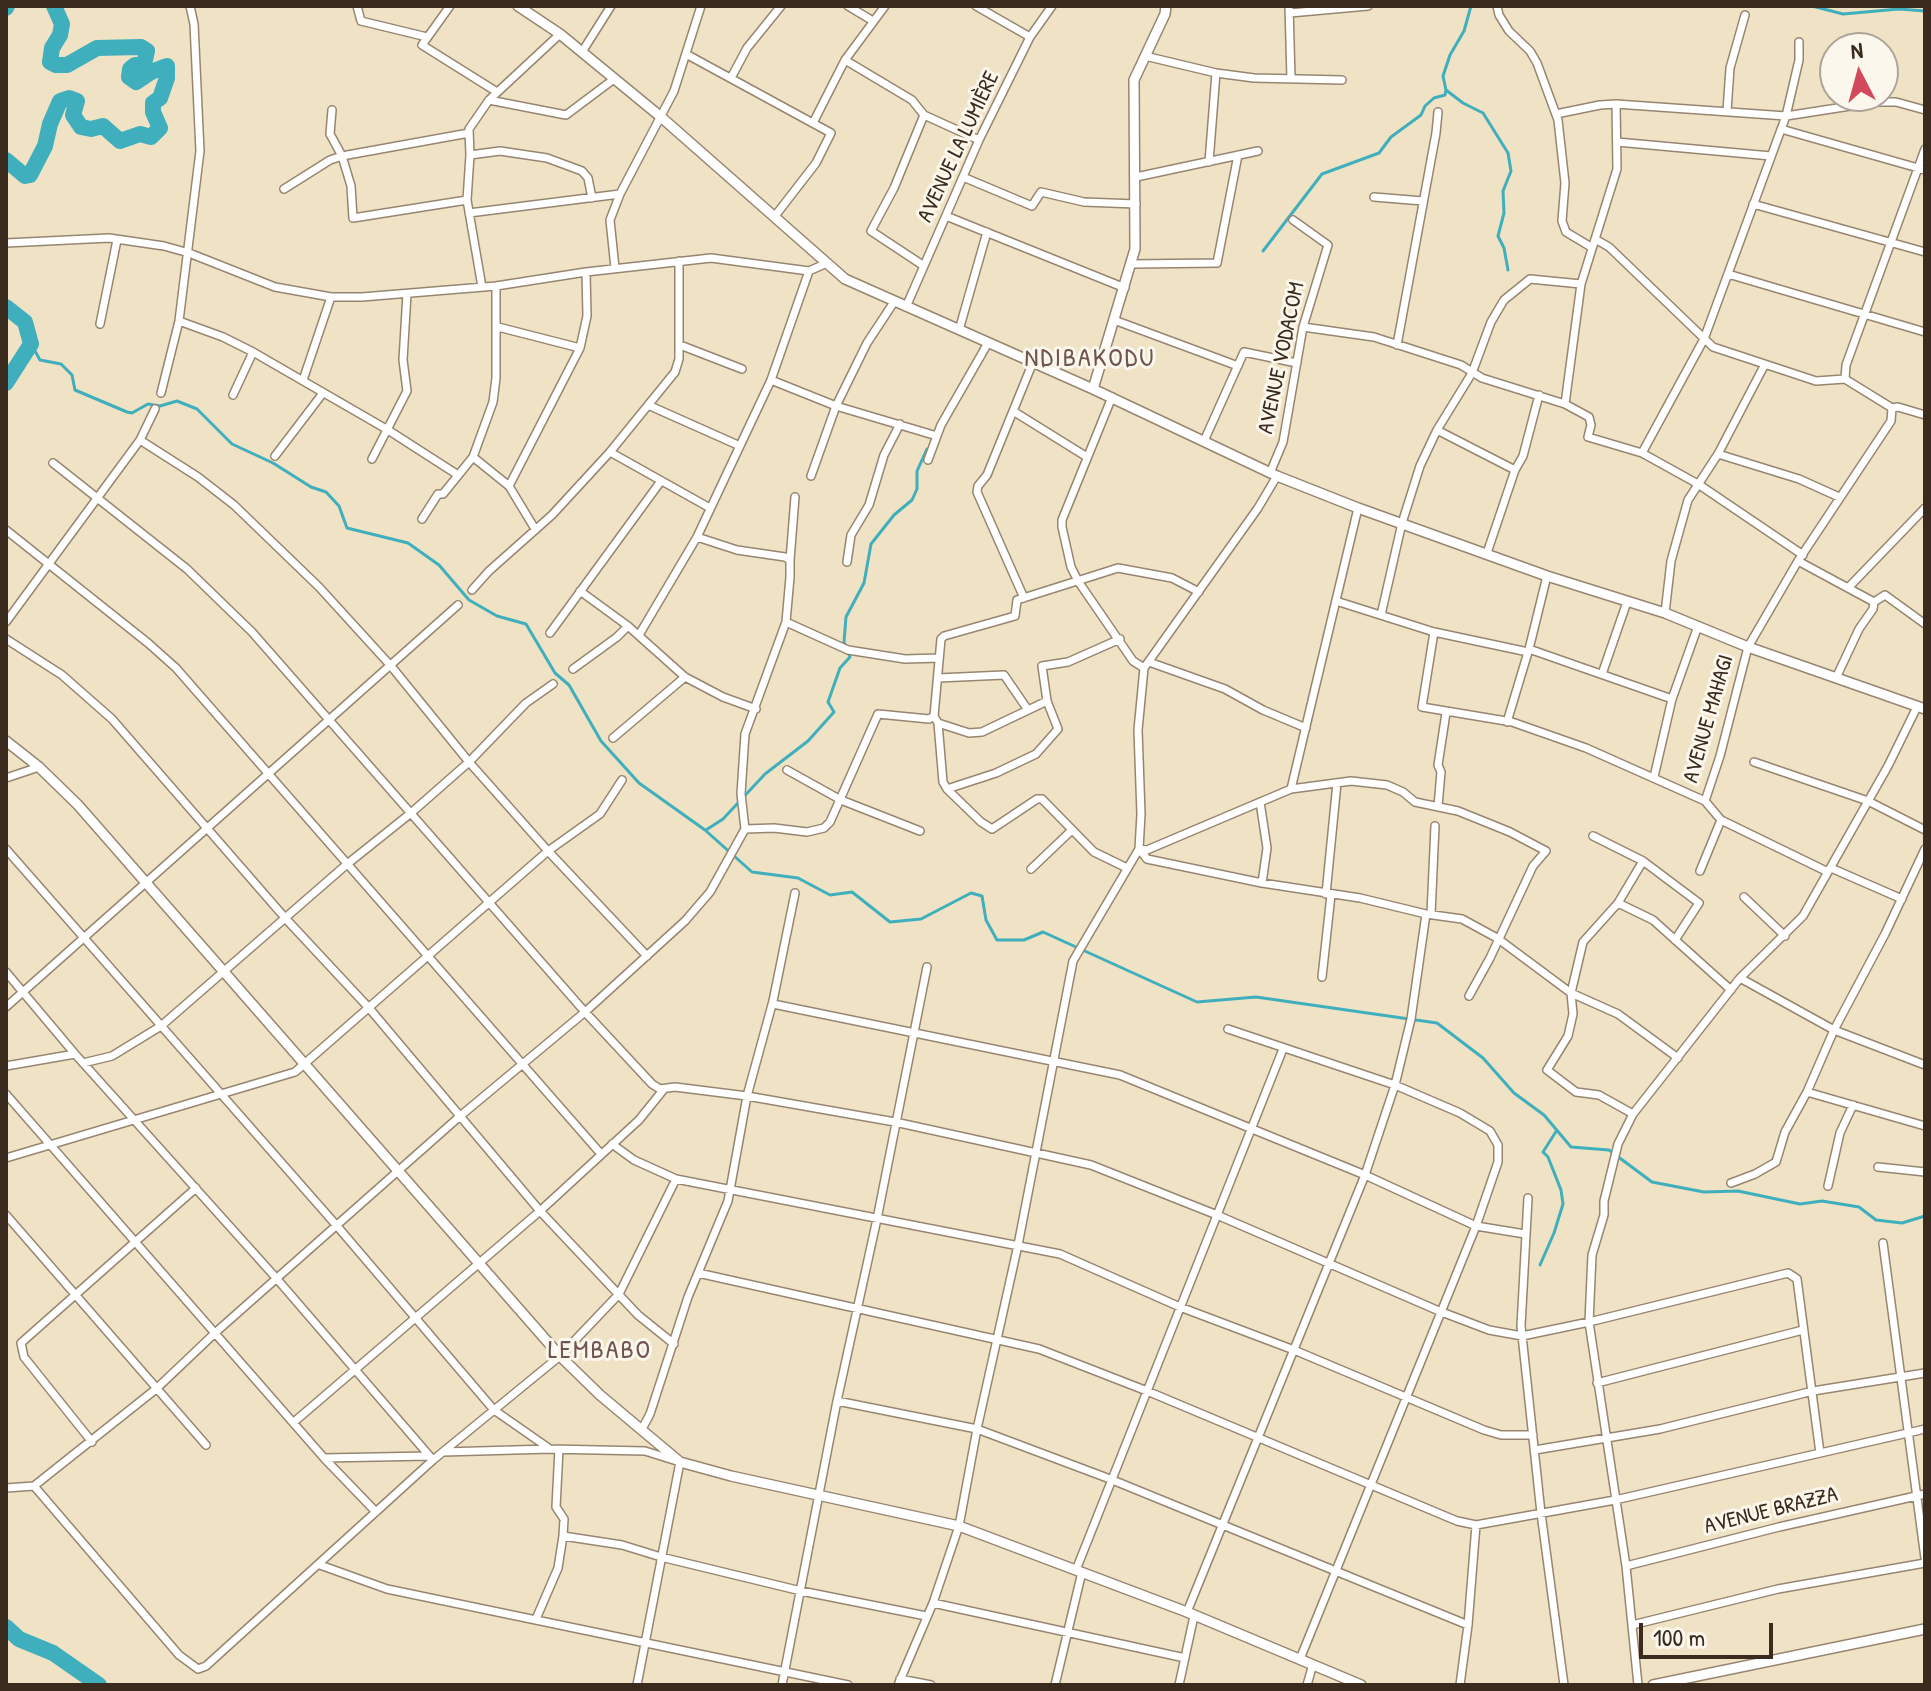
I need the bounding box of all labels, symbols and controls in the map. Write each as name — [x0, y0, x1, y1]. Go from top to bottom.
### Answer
north arrow — [1819, 32, 1899, 112]
text: N — [1849, 35, 1864, 66]
street label: AVENUE LA LUMIÈRE — [913, 67, 1005, 227]
street label: AVENUE VODACOM — [1253, 280, 1311, 436]
district label: NDIBAKODU — [1025, 343, 1155, 375]
street label: AVENUE MAHAGI — [1678, 652, 1740, 786]
district label: LEMBABO — [548, 1335, 652, 1367]
street label: AVENUE BRAZZA — [1702, 1482, 1840, 1540]
scale bar — [1643, 1607, 1777, 1657]
text: 100 m — [1653, 1621, 1705, 1653]

